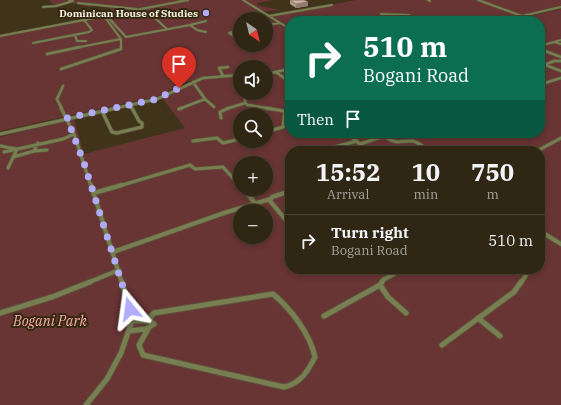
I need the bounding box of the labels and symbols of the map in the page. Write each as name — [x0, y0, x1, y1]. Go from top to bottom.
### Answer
place label: Dominican House of Studies — [59, 7, 198, 20]
marker: Dominican House of Studies — [201, 8, 211, 18]
north arrow — [233, 12, 273, 52]
pin — [162, 47, 196, 88]
position arrow — [109, 288, 151, 330]
park label: Bogani Park — [12, 312, 88, 330]

